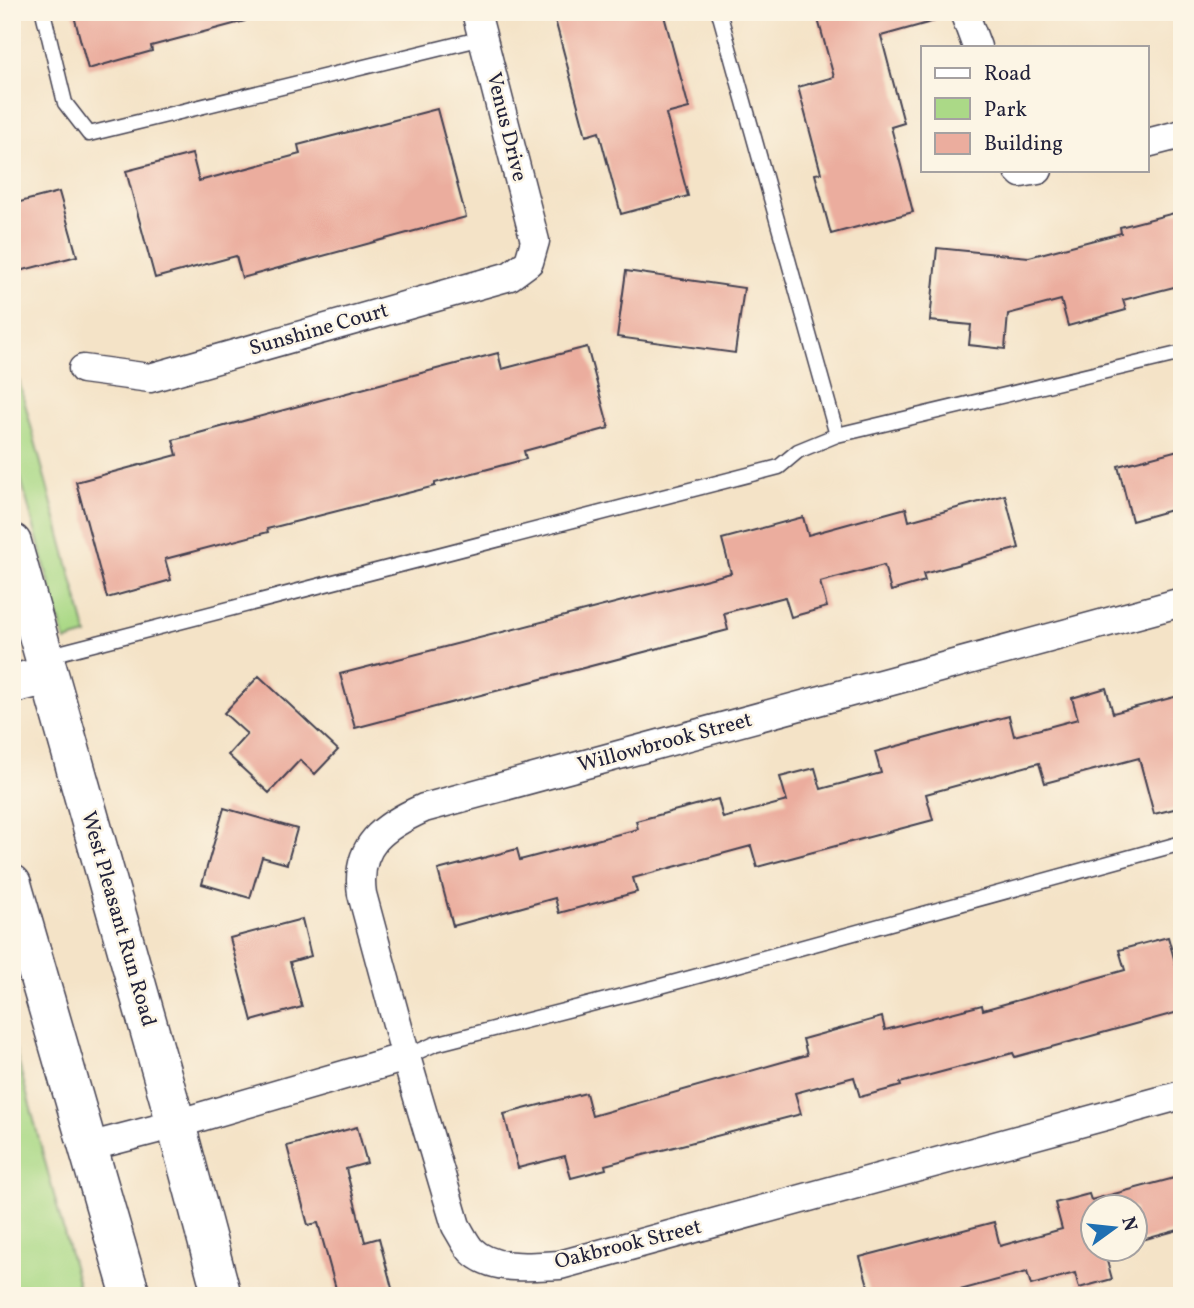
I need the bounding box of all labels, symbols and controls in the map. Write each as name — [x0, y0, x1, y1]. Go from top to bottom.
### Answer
legend — [921, 46, 1148, 172]
text: Road — [984, 60, 1031, 89]
street label: Venus Drive — [478, 70, 534, 185]
text: Park — [984, 96, 1027, 125]
text: Building — [984, 130, 1063, 159]
street label: Sunshine Court — [246, 296, 392, 364]
street label: Willowbrook Street — [574, 706, 756, 780]
street label: West Pleasant Run Road — [73, 808, 163, 1030]
north arrow — [1078, 1192, 1148, 1262]
street label: Oakbrook Street — [552, 1213, 704, 1277]
text: N — [1114, 1214, 1143, 1234]

